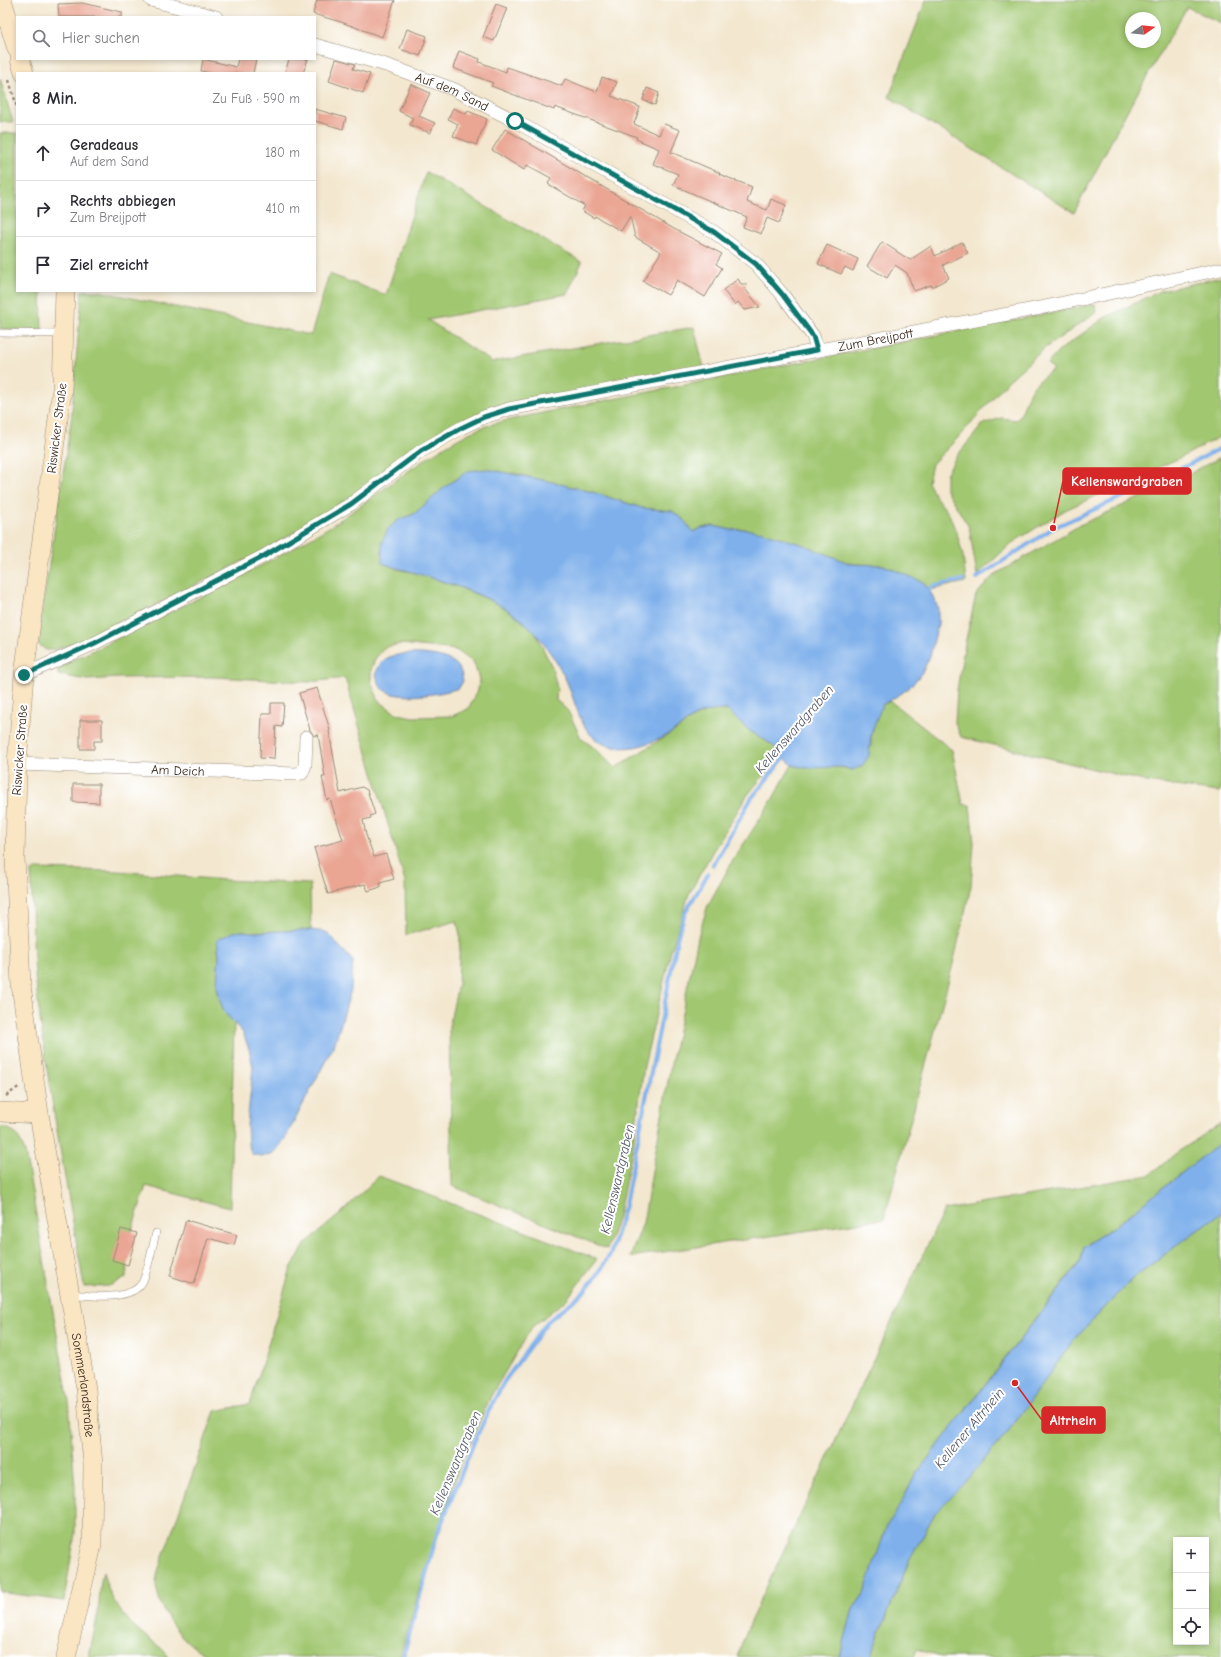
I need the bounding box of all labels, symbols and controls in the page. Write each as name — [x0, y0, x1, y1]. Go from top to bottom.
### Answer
north arrow — [1125, 12, 1161, 48]
search box — [16, 16, 316, 60]
icon: search — [30, 27, 52, 49]
text: Hier suchen — [62, 29, 140, 47]
street label: Auf dem Sand — [413, 69, 491, 114]
text: 8 Min. — [32, 89, 77, 108]
text: Zu Fuß · 590 m — [213, 91, 300, 106]
route start — [506, 112, 524, 130]
text: Geradeaus — [70, 136, 138, 154]
icon: ahead — [32, 142, 54, 164]
text: 180 m — [265, 145, 300, 160]
text: Auf dem Sand — [70, 154, 149, 169]
text: Rechts abbiegen — [70, 192, 176, 210]
icon: right — [32, 198, 54, 220]
text: 410 m — [266, 201, 300, 216]
text: Zum Breijpott — [70, 210, 146, 225]
icon: arrive — [32, 254, 54, 276]
text: Ziel erreicht — [70, 256, 148, 274]
street label: Zum Breijpott — [837, 325, 916, 354]
street label: Riswicker Straße — [44, 382, 70, 474]
callout: Kellenswardgraben — [1063, 468, 1191, 494]
text: Kellenswardgraben — [1071, 473, 1183, 490]
route end — [15, 666, 33, 684]
water label: Kellenswardgraben — [751, 681, 838, 777]
street label: Riswicker Straße — [9, 704, 30, 796]
street label: Am Deich — [151, 762, 205, 779]
water label: Kellenswardgraben — [597, 1123, 638, 1235]
street label: Sommerlandstraße — [69, 1332, 98, 1438]
water label: Kellener Altrhein — [931, 1384, 1008, 1472]
callout: Altrhein — [1042, 1407, 1105, 1433]
water label: Kellenswardgraben — [426, 1408, 485, 1518]
text: Altrhein — [1050, 1412, 1096, 1429]
map controls — [1173, 1537, 1209, 1645]
button: + — [1173, 1537, 1209, 1573]
button: − — [1173, 1573, 1209, 1609]
button: locate — [1173, 1609, 1209, 1645]

